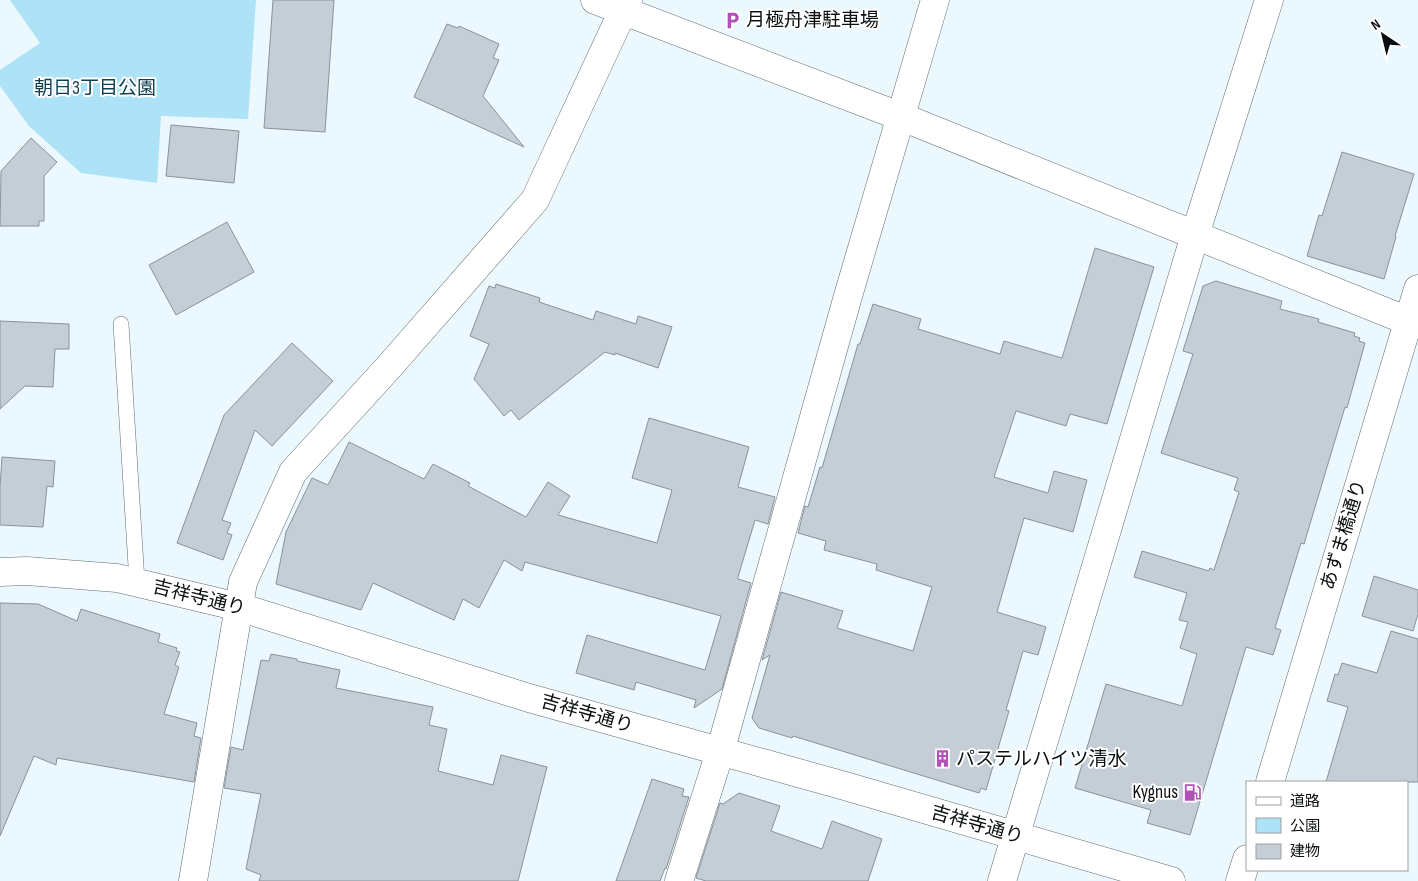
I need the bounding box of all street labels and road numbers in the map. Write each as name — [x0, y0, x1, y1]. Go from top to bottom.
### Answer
street label: あずま橋通り — [1316, 477, 1372, 593]
street label: 吉祥寺通り — [150, 575, 248, 621]
street label: 吉祥寺通り — [538, 690, 636, 738]
street label: 吉祥寺通り — [928, 801, 1026, 849]

